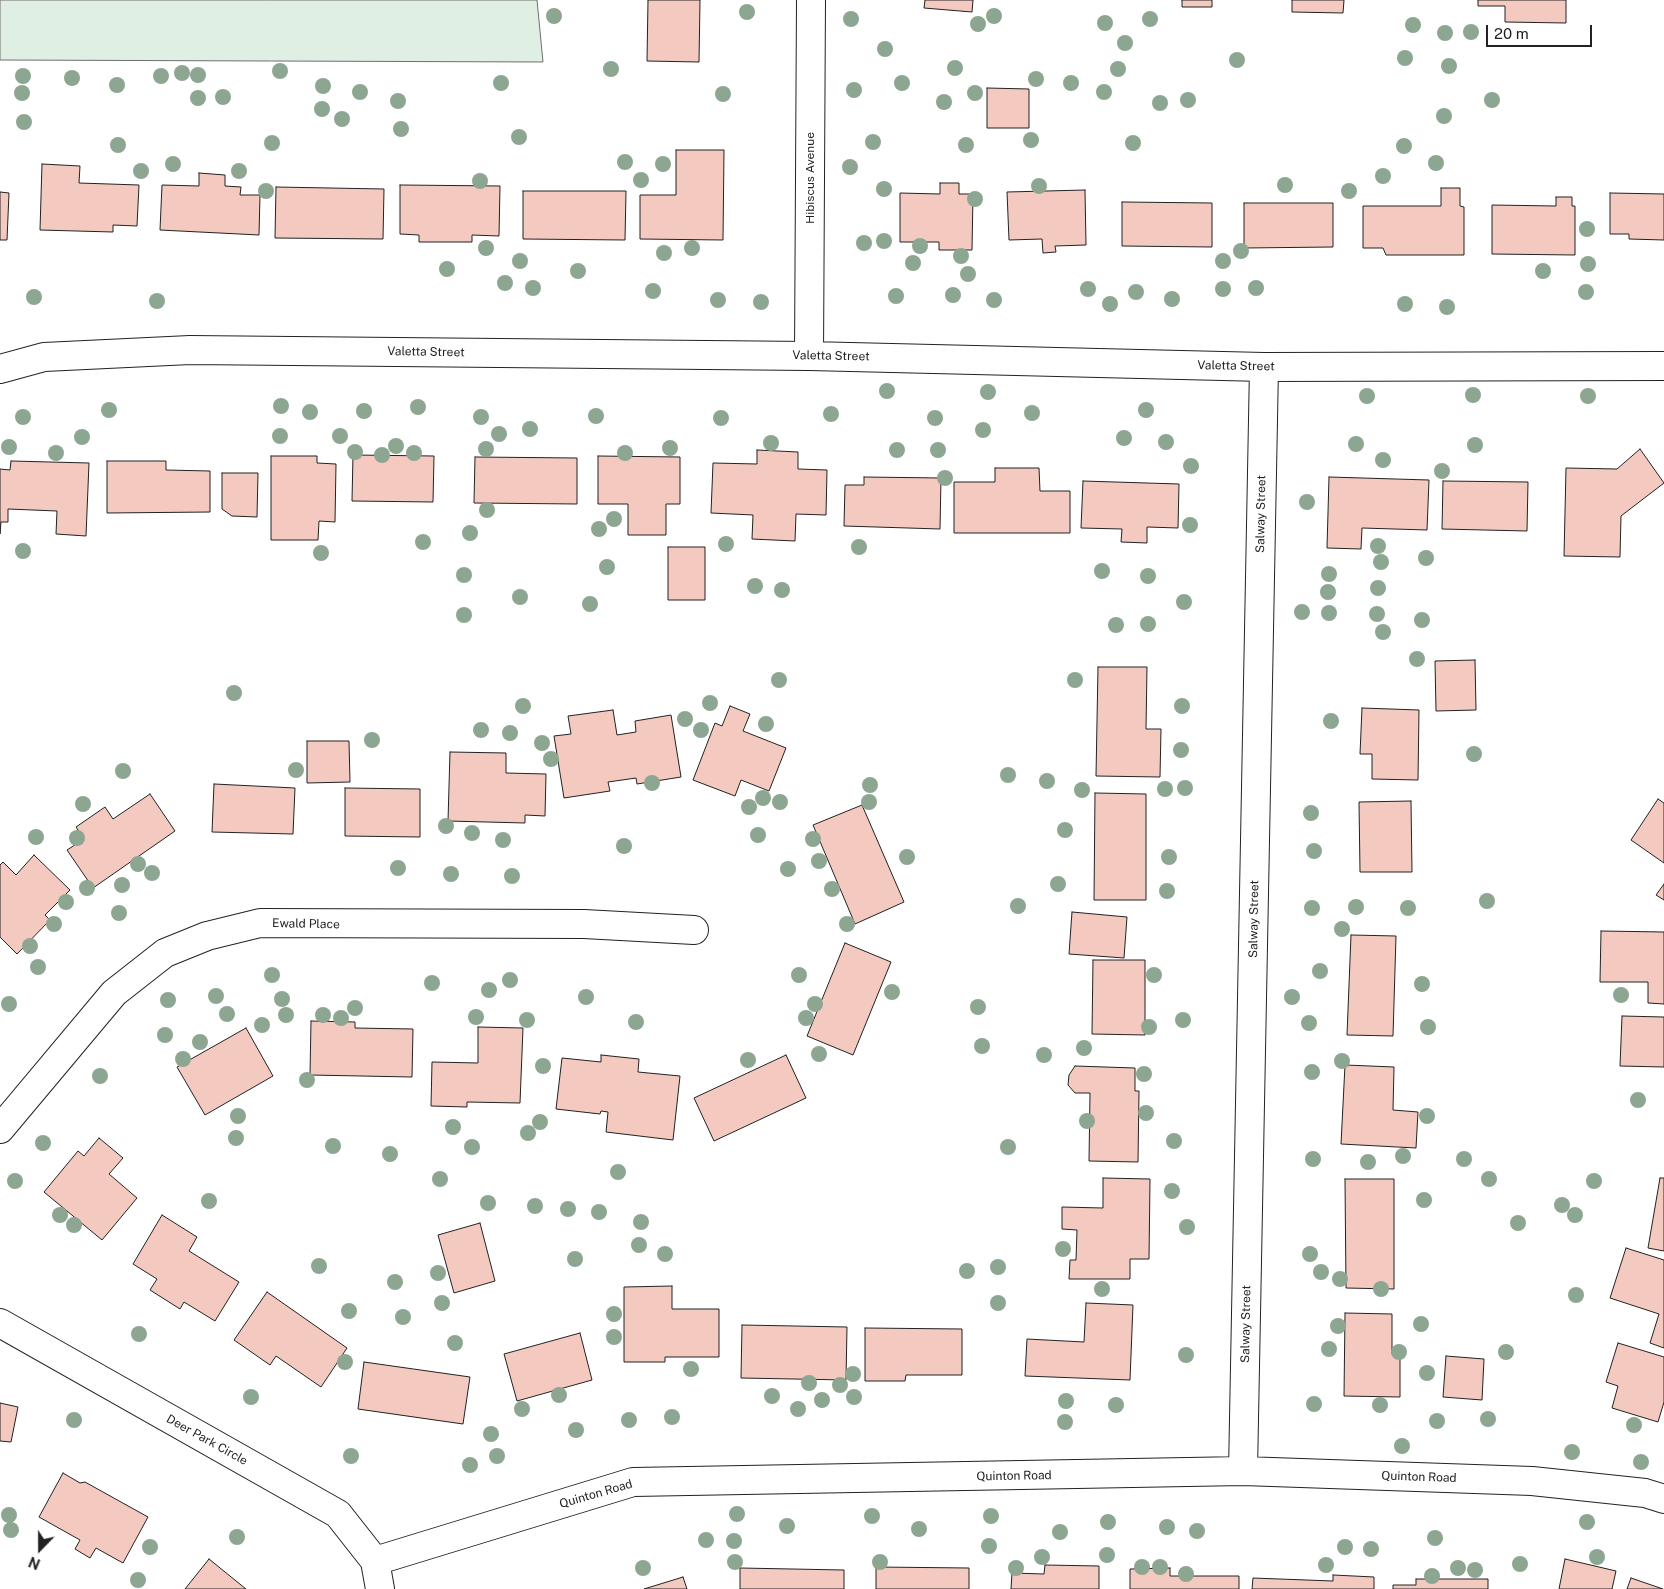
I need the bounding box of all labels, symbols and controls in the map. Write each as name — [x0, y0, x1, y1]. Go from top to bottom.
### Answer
scale bar — [1489, 15, 1595, 47]
text: 20 m — [1494, 25, 1529, 42]
street label: Hibiscus Avenue — [803, 132, 817, 224]
street label: Valetta Street — [387, 344, 465, 360]
street label: Valetta Street — [792, 348, 870, 364]
street label: Valetta Street — [1197, 358, 1275, 374]
street label: Salway Street — [1253, 475, 1269, 553]
street label: Salway Street — [1246, 880, 1262, 958]
street label: Ewald Place — [272, 916, 340, 932]
street label: Salway Street — [1238, 1285, 1254, 1363]
street label: Deer Park Circle — [164, 1412, 250, 1468]
street label: Quinton Road — [976, 1468, 1052, 1484]
street label: Quinton Road — [1381, 1468, 1457, 1486]
street label: Quinton Road — [558, 1477, 634, 1511]
north arrow — [15, 1524, 65, 1574]
text: N — [26, 1553, 42, 1572]

